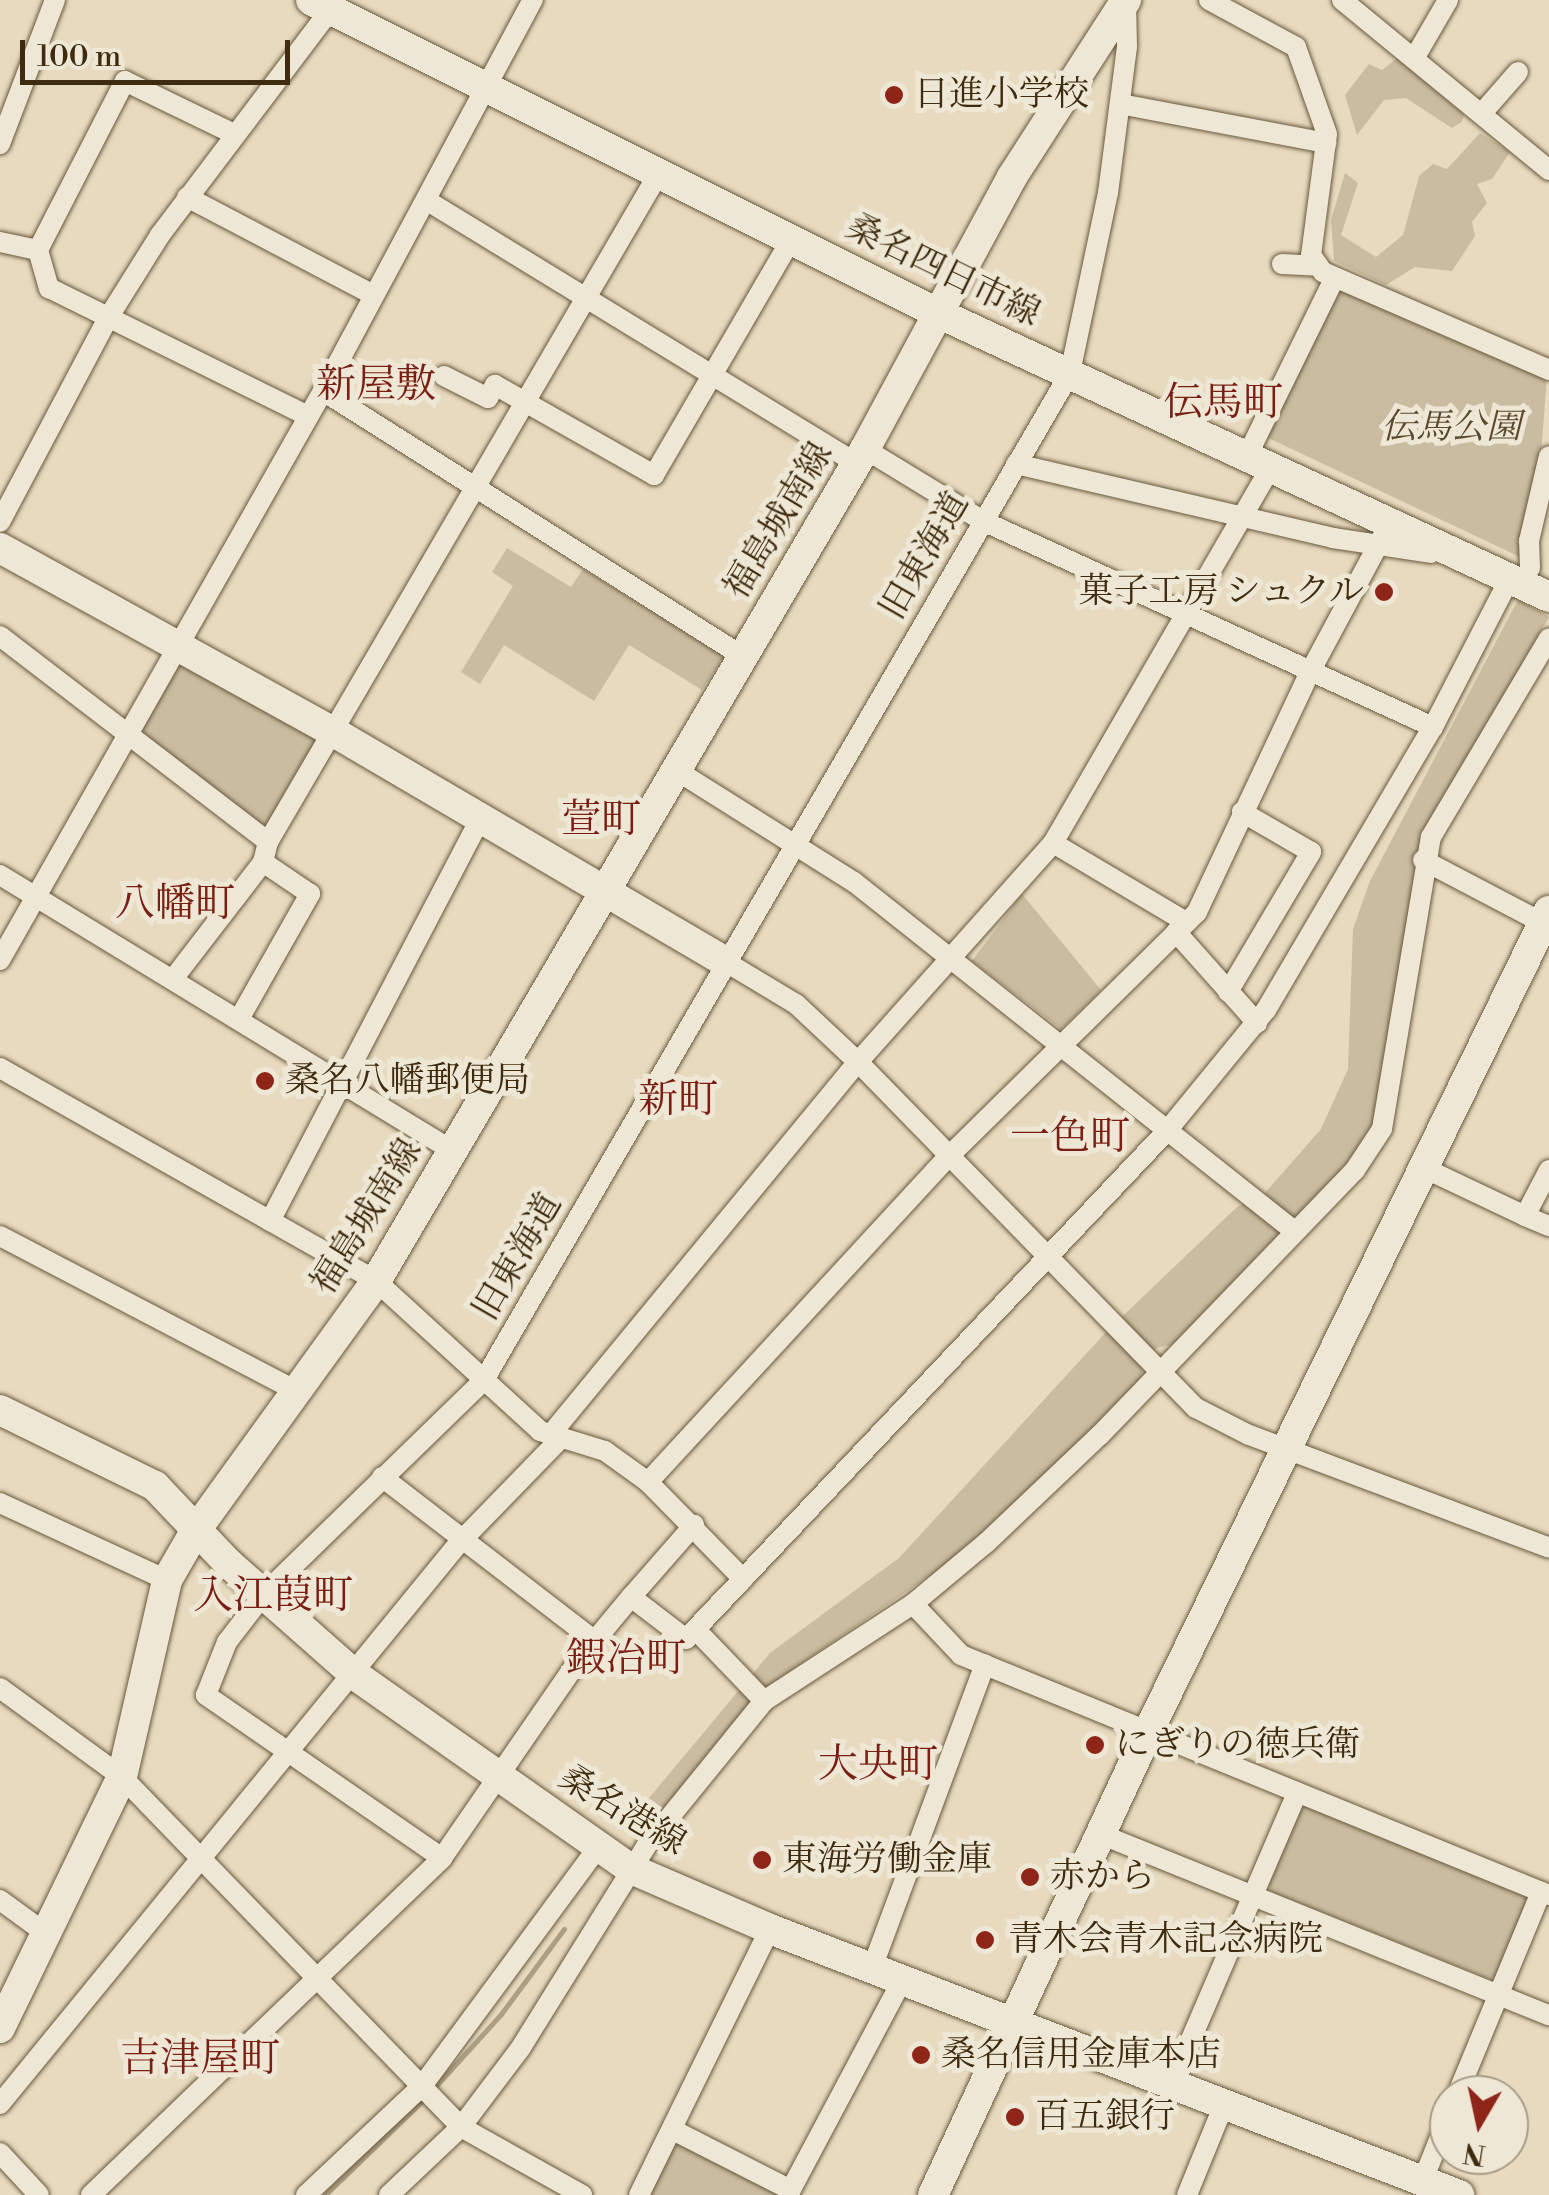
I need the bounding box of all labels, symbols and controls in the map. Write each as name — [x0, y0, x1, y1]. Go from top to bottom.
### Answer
scale bar — [25, 20, 295, 82]
text: 100 m — [37, 38, 121, 76]
place label: 日進小学校 — [914, 74, 1089, 116]
marker: 日進小学校 — [883, 84, 905, 106]
street label: 桑名四日市線 — [839, 206, 1047, 336]
district label: 新屋敷 — [316, 361, 436, 409]
district label: 伝馬町 — [1163, 379, 1283, 427]
park label: 伝馬公園 — [1381, 407, 1521, 449]
street label: 福島城南線 — [716, 435, 842, 607]
street label: 旧東海道 — [872, 485, 978, 627]
place label: 菓子工房 シュクル — [1077, 571, 1364, 613]
marker: 菓子工房 シュクル — [1373, 581, 1395, 603]
district label: 萱町 — [561, 796, 641, 844]
district label: 八幡町 — [115, 880, 235, 928]
place label: 桑名八幡郵便局 — [285, 1060, 530, 1102]
marker: 桑名八幡郵便局 — [254, 1070, 276, 1092]
district label: 新町 — [638, 1076, 718, 1124]
district label: 一色町 — [1010, 1113, 1130, 1161]
street label: 福島城南線 — [303, 1132, 431, 1302]
street label: 旧東海道 — [465, 1186, 571, 1328]
district label: 入江葭町 — [193, 1572, 353, 1620]
district label: 鍜冶町 — [566, 1635, 686, 1683]
place label: にぎりの徳兵衛 — [1115, 1724, 1360, 1766]
marker: にぎりの徳兵衛 — [1084, 1734, 1106, 1756]
district label: 大央町 — [818, 1741, 938, 1789]
street label: 桑名港線 — [551, 1757, 693, 1865]
place label: 東海労働金庫 — [782, 1839, 992, 1881]
marker: 東海労働金庫 — [751, 1849, 773, 1871]
place label: 赤から — [1050, 1856, 1155, 1898]
marker: 赤から — [1019, 1866, 1041, 1888]
place label: 青木会青木記念病院 — [1008, 1919, 1323, 1961]
marker: 青木会青木記念病院 — [972, 1927, 998, 1953]
place label: 桑名信用金庫本店 — [941, 2034, 1221, 2076]
district label: 吉津屋町 — [120, 2035, 280, 2083]
marker: 桑名信用金庫本店 — [910, 2044, 932, 2066]
north arrow — [1429, 2075, 1529, 2175]
place label: 百五銀行 — [1035, 2096, 1175, 2138]
marker: 百五銀行 — [1004, 2106, 1026, 2128]
text: N — [1461, 2134, 1488, 2172]

